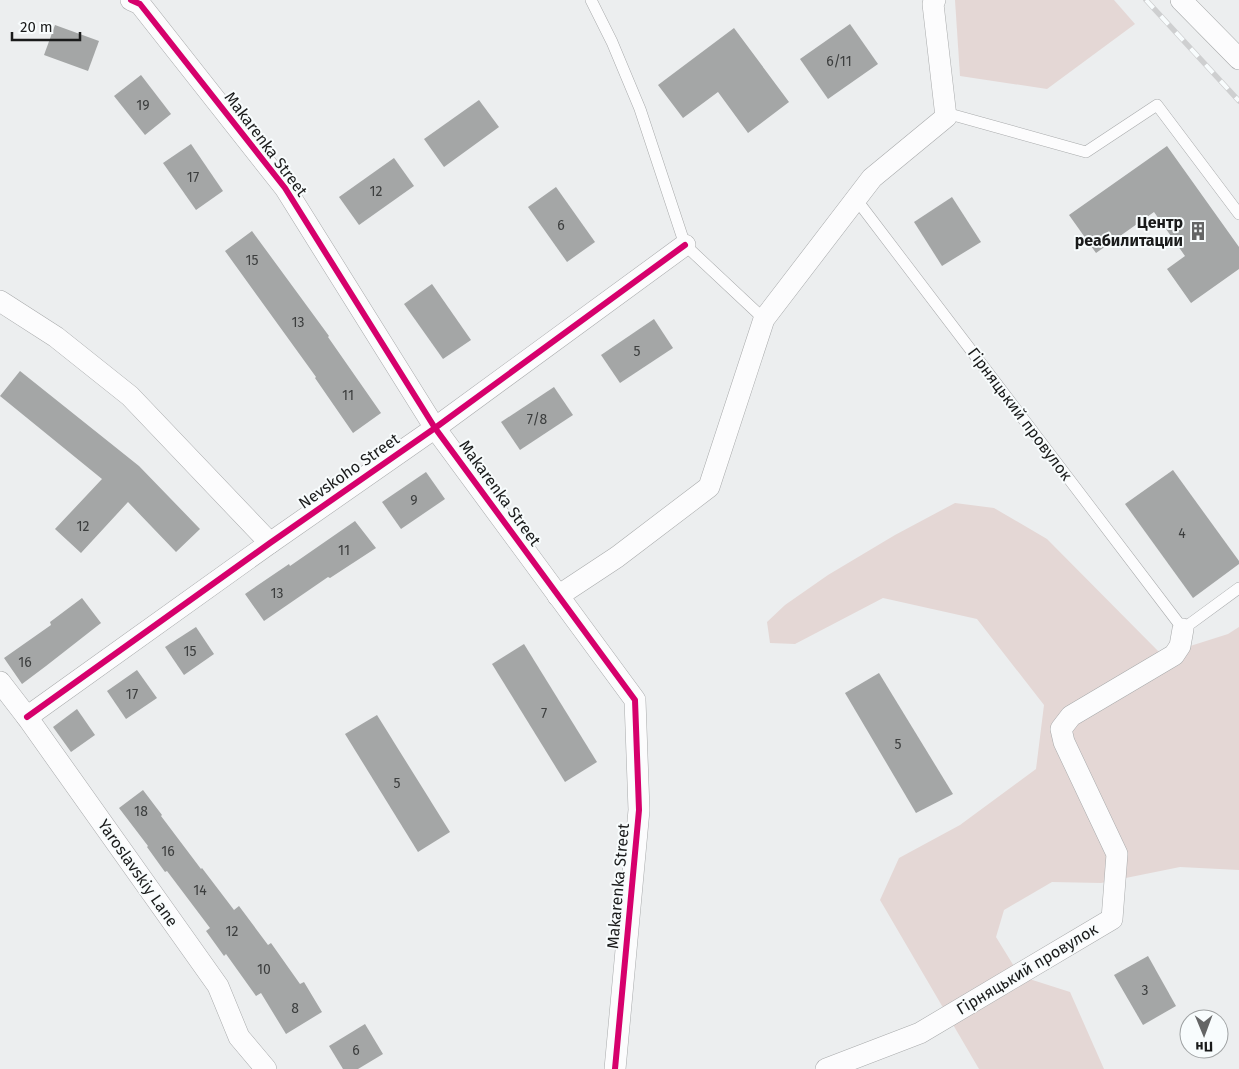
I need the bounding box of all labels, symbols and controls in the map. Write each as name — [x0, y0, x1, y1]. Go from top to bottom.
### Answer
scale bar — [12, 10, 80, 42]
text: 20 m — [20, 18, 53, 36]
house number: 6/11 — [826, 53, 852, 70]
street label: Makarenka Street — [221, 88, 312, 200]
house number: 19 — [136, 97, 150, 114]
house number: 17 — [187, 169, 199, 186]
house number: 12 — [370, 183, 383, 200]
place label: Центр реабилитации — [1075, 213, 1183, 250]
house number: 6 — [557, 217, 565, 234]
building icon: Центр реабилитации — [1187, 220, 1209, 242]
house number: 15 — [245, 252, 259, 269]
house number: 13 — [291, 314, 305, 331]
house number: 5 — [633, 343, 641, 360]
street label: Гірняцький провулок — [964, 344, 1077, 485]
house number: 11 — [342, 387, 354, 404]
house number: 7/8 — [527, 411, 547, 428]
street label: Nevskoho Street — [295, 429, 403, 513]
street label: Makarenka Street — [455, 436, 545, 550]
house number: 9 — [410, 492, 418, 509]
house number: 12 — [77, 518, 90, 535]
house number: 4 — [1178, 525, 1186, 542]
house number: 11 — [338, 542, 350, 559]
house number: 13 — [270, 585, 284, 602]
house number: 15 — [183, 643, 197, 660]
house number: 16 — [18, 654, 32, 671]
house number: 17 — [126, 686, 138, 703]
house number: 7 — [541, 705, 547, 722]
house number: 5 — [894, 736, 902, 753]
house number: 5 — [393, 775, 401, 792]
house number: 18 — [134, 803, 148, 820]
street label: Yaroslavskiy Lane — [94, 816, 182, 930]
street label: Makarenka Street — [603, 822, 633, 950]
house number: 16 — [161, 843, 175, 860]
house number: 14 — [193, 882, 207, 899]
street label: Гірняцький провулок — [953, 919, 1102, 1019]
house number: 12 — [226, 923, 239, 940]
house number: 10 — [257, 961, 271, 978]
house number: 3 — [1142, 982, 1149, 999]
house number: 8 — [291, 1000, 299, 1017]
north arrow — [1179, 1009, 1229, 1059]
text: Пн — [1195, 1038, 1213, 1055]
house number: 6 — [352, 1042, 360, 1059]

